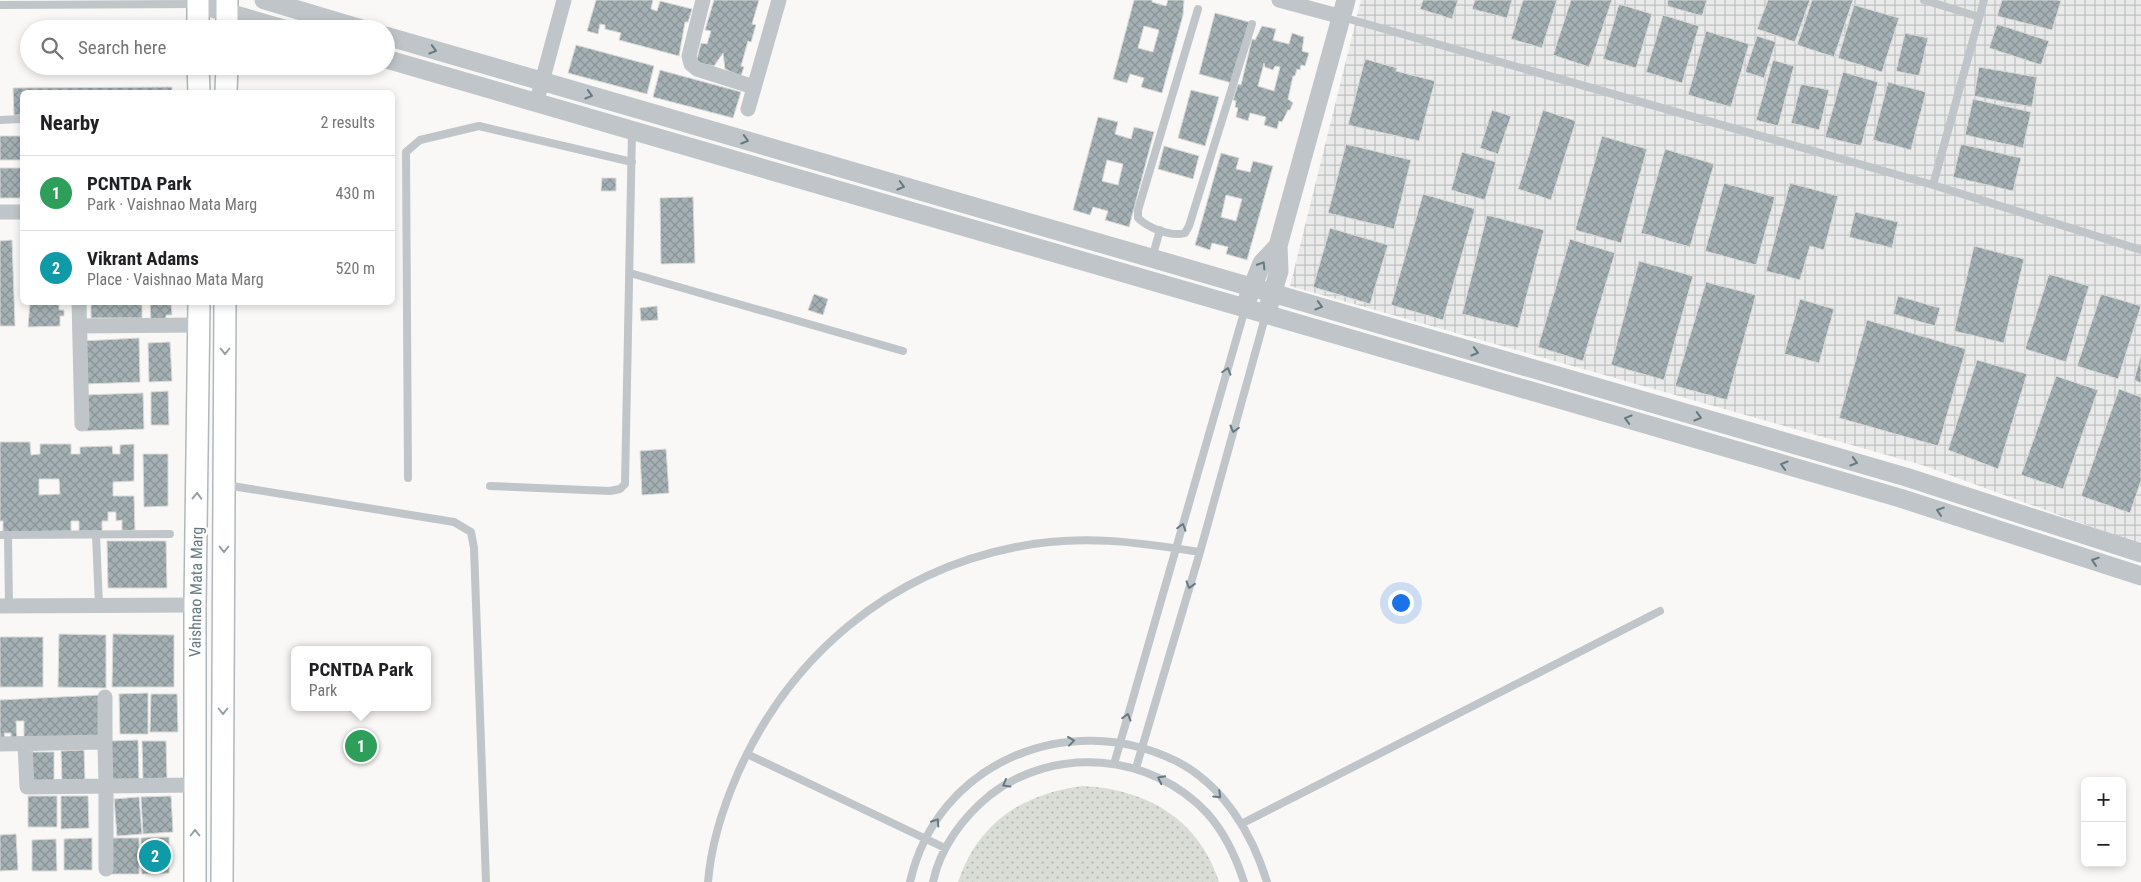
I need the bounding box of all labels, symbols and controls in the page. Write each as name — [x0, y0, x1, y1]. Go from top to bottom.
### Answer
search box — [20, 20, 395, 75]
icon: search — [38, 34, 66, 62]
text: Search here — [78, 36, 166, 59]
one-way arrow — [428, 44, 437, 54]
one-way arrow — [584, 90, 593, 100]
text: Nearby — [40, 111, 99, 135]
text: 2 results — [320, 113, 375, 132]
one-way arrow — [740, 135, 749, 145]
text: PCNTDA Park — [87, 172, 192, 195]
one-way arrow — [897, 180, 905, 190]
text: 1 — [52, 184, 60, 203]
text: 430 m — [336, 184, 375, 203]
text: Park · Vaishnao Mata Marg — [87, 195, 257, 214]
text: Vikrant Adams — [87, 247, 199, 270]
text: 2 — [52, 259, 60, 278]
text: 520 m — [336, 259, 375, 278]
one-way arrow — [1256, 261, 1266, 270]
text: Place · Vaishnao Mata Marg — [87, 270, 264, 289]
one-way arrow — [1314, 301, 1322, 311]
one-way arrow — [1470, 346, 1479, 356]
one-way arrow — [220, 348, 230, 355]
one-way arrow — [1221, 367, 1231, 375]
one-way arrow — [1694, 411, 1702, 421]
one-way arrow — [1625, 415, 1633, 425]
one-way arrow — [1230, 424, 1240, 432]
one-way arrow — [1850, 457, 1858, 467]
one-way arrow — [1781, 460, 1789, 470]
one-way arrow — [192, 492, 202, 500]
one-way arrow — [1936, 507, 1945, 517]
one-way arrow — [1176, 523, 1187, 531]
street label: Vaishnao Mata Marg — [185, 527, 207, 657]
one-way arrow — [219, 545, 229, 553]
one-way arrow — [2091, 556, 2099, 566]
one-way arrow — [1186, 580, 1196, 589]
your location — [1388, 590, 1414, 616]
popup — [291, 646, 431, 711]
text: PCNTDA Park — [309, 658, 413, 681]
text: Park — [309, 681, 337, 700]
one-way arrow — [218, 708, 228, 715]
one-way arrow — [1122, 713, 1132, 721]
pin: 1 — [345, 727, 377, 765]
one-way arrow — [1067, 736, 1075, 747]
one-way arrow — [1158, 775, 1167, 785]
map controls — [2081, 777, 2126, 867]
button: + — [2081, 777, 2126, 822]
one-way arrow — [1003, 778, 1012, 788]
one-way arrow — [1212, 789, 1221, 798]
one-way arrow — [930, 818, 939, 827]
button: − — [2081, 822, 2126, 867]
one-way arrow — [190, 829, 200, 837]
pin: 2 — [139, 837, 171, 875]

